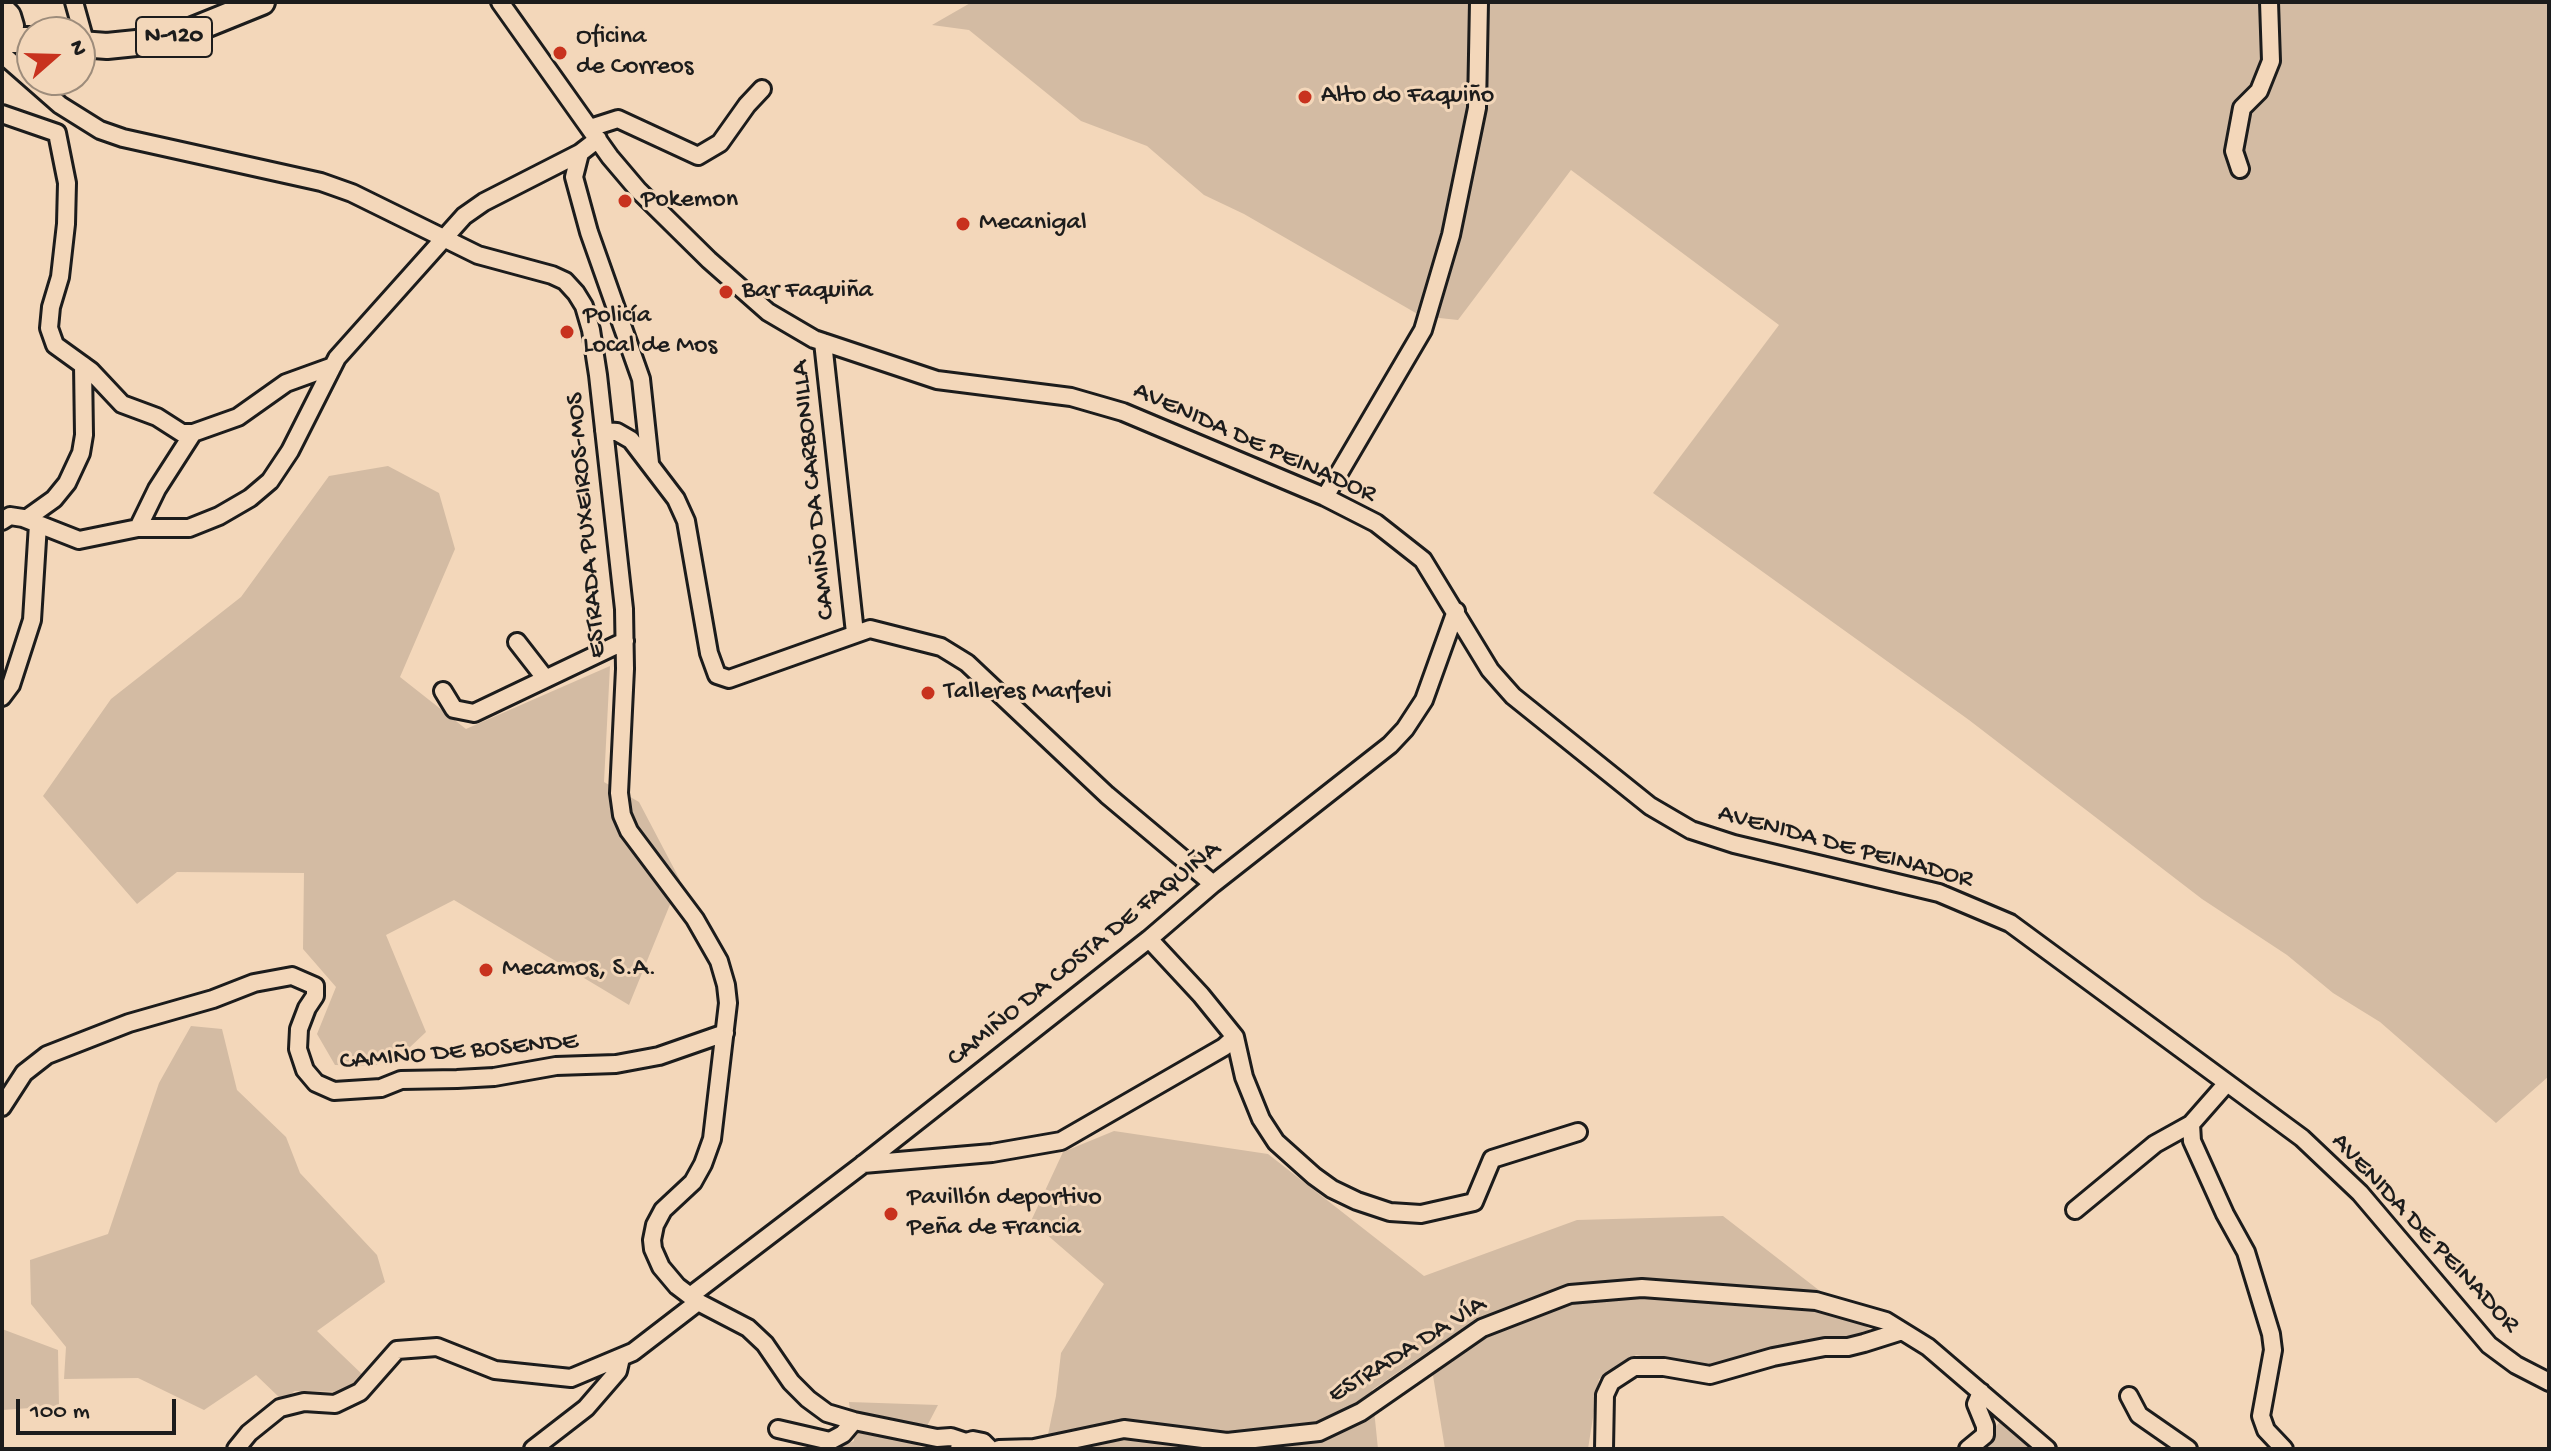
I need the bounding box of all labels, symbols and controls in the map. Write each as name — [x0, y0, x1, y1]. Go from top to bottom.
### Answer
north arrow — [16, 16, 96, 96]
road number: N-120 — [136, 17, 212, 57]
place label: Oficina de Correos — [576, 22, 693, 84]
text: N — [62, 37, 91, 60]
marker: Oficina de Correos — [551, 44, 569, 62]
place label: Alto do Faquiño — [1321, 81, 1494, 113]
marker: Alto do Faquiño — [1296, 88, 1314, 106]
place label: Pokemon — [641, 185, 738, 217]
marker: Pokemon — [616, 192, 634, 210]
place label: Mecanigal — [979, 208, 1087, 240]
marker: Mecanigal — [954, 215, 972, 233]
place label: Bar Faquiña — [742, 276, 873, 308]
marker: Bar Faquiña — [717, 283, 735, 301]
place label: Policía Local de Mos — [583, 301, 717, 362]
marker: Policía Local de Mos — [558, 323, 576, 341]
street label: CAMIÑO DA CARBONILLA — [786, 359, 844, 621]
street label: AVENIDA DE PEINADOR — [1128, 376, 1380, 512]
street label: ESTRADA PUXEIROS-MOS — [561, 391, 615, 659]
place label: Talleres Marfevi — [944, 677, 1112, 709]
marker: Talleres Marfevi — [919, 684, 937, 702]
street label: AVENIDA DE PEINADOR — [1714, 799, 1976, 897]
street label: CAMIÑO DA COSTA DE FAQUIÑA — [942, 835, 1228, 1075]
place label: Mecamos, S.A. — [502, 954, 656, 986]
marker: Mecamos, S.A. — [477, 961, 495, 979]
street label: CAMIÑO DE BOSENDE — [339, 1027, 579, 1079]
street label: AVENIDA DE PEINADOR — [2323, 1127, 2525, 1341]
place label: Pavillón deportivo Peña de Francia — [907, 1183, 1102, 1244]
marker: Pavillón deportivo Peña de Francia — [882, 1205, 900, 1223]
street label: ESTRADA DA VÍA — [1323, 1290, 1493, 1412]
scale bar — [20, 1383, 180, 1433]
text: 100 m — [30, 1398, 90, 1427]

